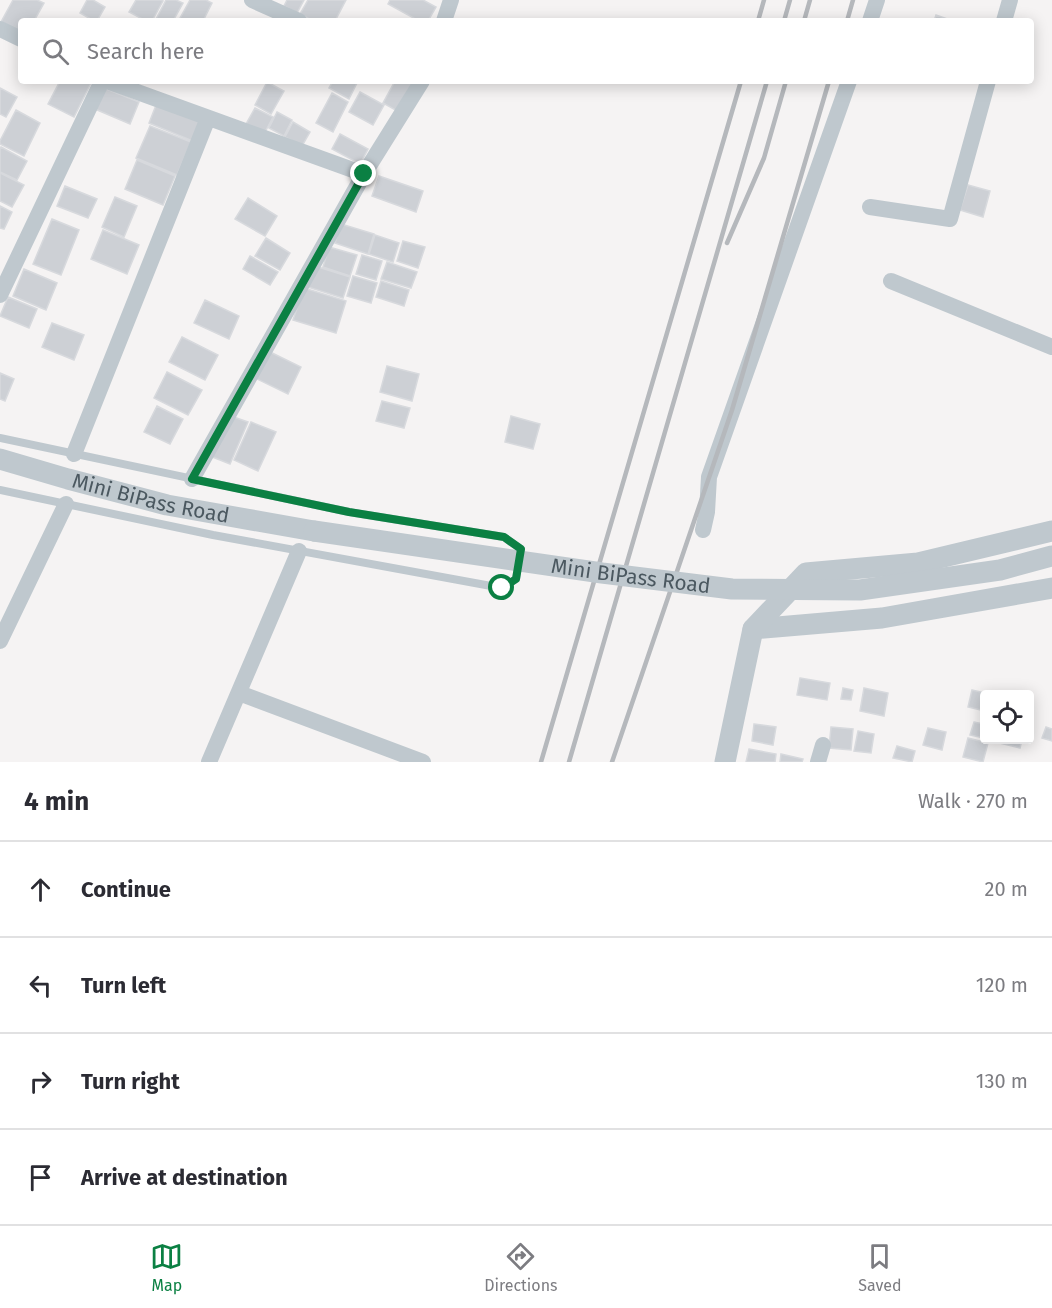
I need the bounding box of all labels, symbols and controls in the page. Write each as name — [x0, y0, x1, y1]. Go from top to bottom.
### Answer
search box — [18, 18, 1034, 84]
icon: search — [39, 35, 72, 68]
text: Search here — [87, 38, 205, 65]
route end — [350, 160, 376, 186]
street label: Mini BiPass Road — [69, 468, 231, 529]
street label: Mini BiPass Road — [549, 553, 712, 599]
route start — [488, 574, 514, 600]
map controls — [980, 690, 1034, 744]
button: locate — [980, 690, 1034, 744]
text: 4 min — [24, 786, 89, 817]
text: Walk · 270 m — [918, 789, 1028, 813]
icon: ahead — [24, 873, 57, 906]
text: Continue — [81, 876, 171, 903]
text: 20 m — [985, 877, 1028, 901]
icon: left — [24, 969, 57, 1002]
text: Turn left — [81, 972, 166, 999]
text: 120 m — [976, 973, 1028, 997]
icon: right — [24, 1065, 57, 1098]
text: Turn right — [81, 1068, 180, 1095]
text: 130 m — [976, 1069, 1028, 1093]
icon: arrive — [24, 1161, 57, 1194]
text: Arrive at destination — [81, 1164, 288, 1191]
tab: Map — [150, 1240, 183, 1295]
tab: Directions — [484, 1240, 558, 1295]
tab: Saved — [858, 1240, 902, 1295]

